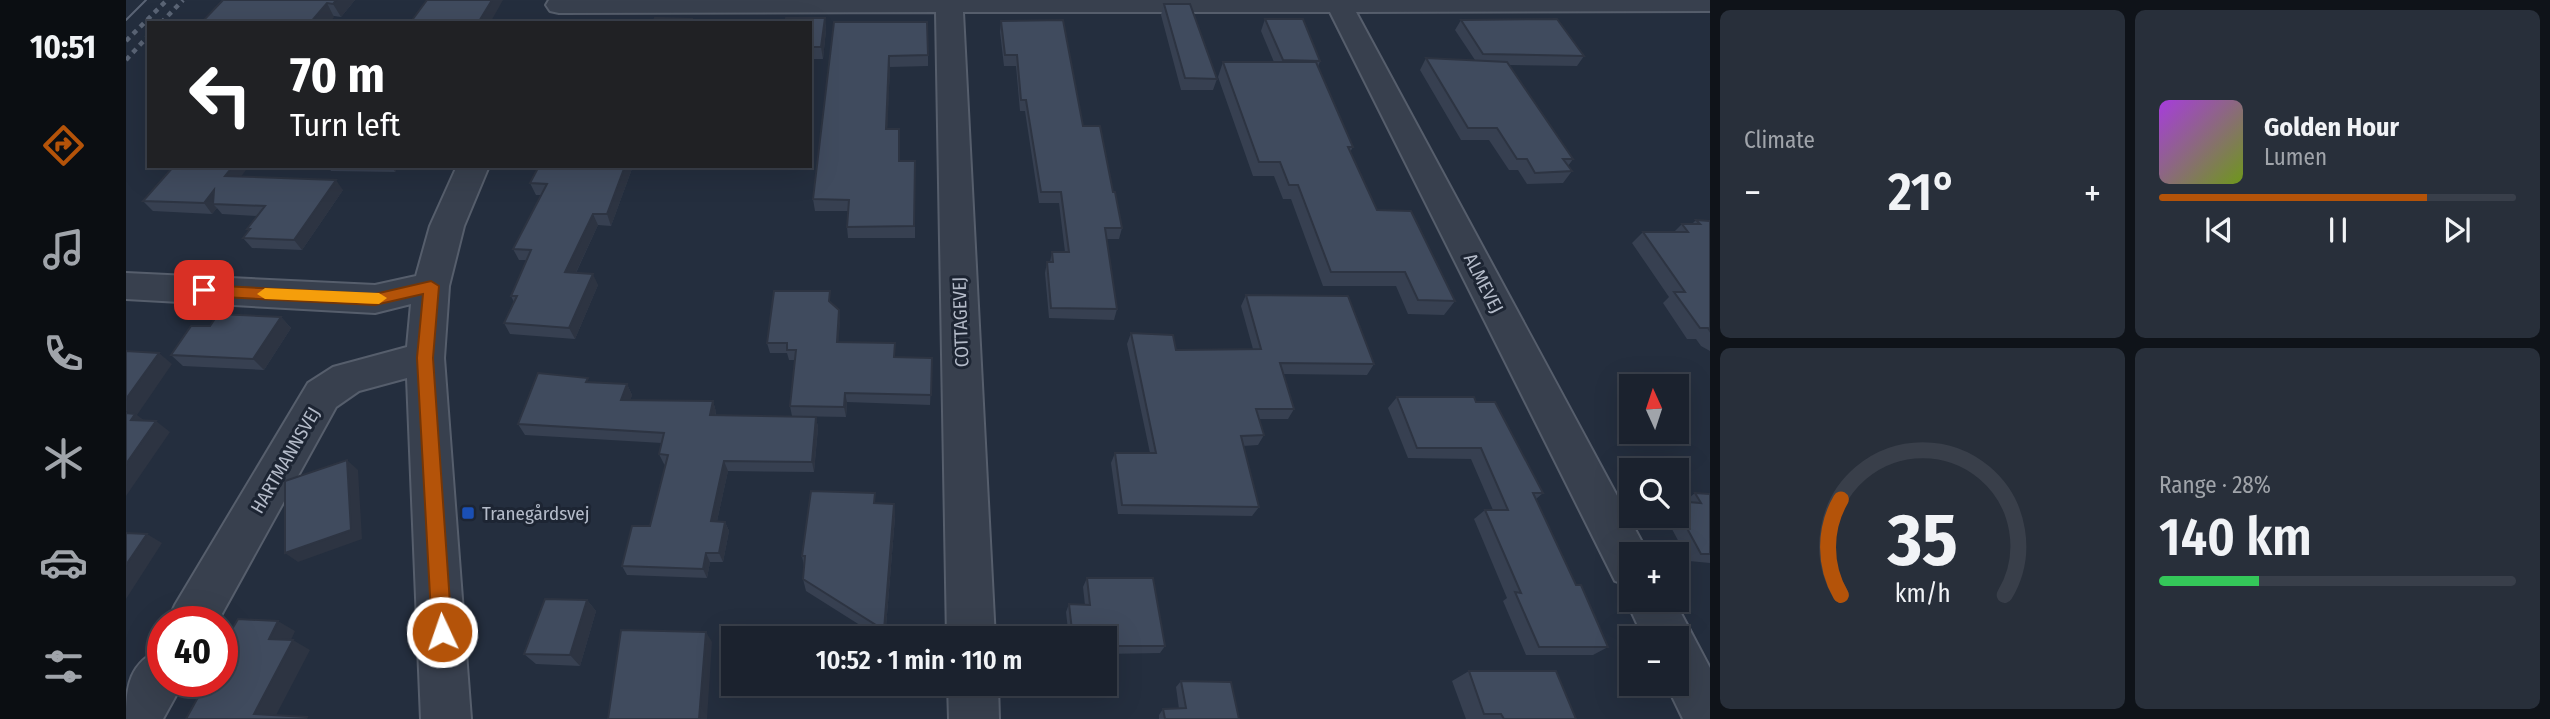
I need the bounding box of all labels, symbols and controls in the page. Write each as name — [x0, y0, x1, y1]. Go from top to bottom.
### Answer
text: 10:51 — [30, 28, 96, 66]
text: 70 m — [290, 46, 385, 105]
icon: left — [175, 49, 266, 140]
text: Turn left — [290, 106, 400, 144]
text: Golden Hour — [2264, 112, 2399, 143]
icon: directions — [39, 121, 88, 170]
text: Climate — [1744, 126, 1815, 154]
text: Lumen — [2264, 143, 2327, 171]
text: 21° — [1888, 161, 1957, 224]
text: − — [1744, 170, 1761, 216]
text: + — [2084, 170, 2101, 216]
icon: previous — [2200, 211, 2238, 249]
icon: pause — [2319, 211, 2357, 249]
icon: next — [2438, 211, 2476, 249]
icon: music — [39, 225, 88, 274]
street label: ALMEVEJ — [1459, 249, 1508, 317]
pin — [174, 260, 234, 320]
icon: arrive — [185, 271, 223, 309]
street label: COTTAGEVEJ — [947, 276, 974, 368]
icon: phone — [39, 329, 88, 378]
north arrow — [1619, 374, 1689, 444]
map controls — [1619, 374, 1689, 696]
street label: HARTMANNSVEJ — [246, 403, 325, 518]
icon: climate — [39, 434, 88, 483]
button: search — [1619, 458, 1689, 528]
text: Range · 28% — [2159, 471, 2271, 499]
text: 35 — [1886, 497, 1958, 584]
place label: Tranegårdsvej — [482, 502, 590, 525]
marker: Tranegårdsvej — [460, 505, 476, 521]
text: 140 km — [2159, 506, 2312, 569]
icon: car — [39, 538, 88, 587]
button: + — [1619, 542, 1689, 612]
text: km/h — [1895, 578, 1950, 608]
position arrow — [405, 595, 479, 669]
speed limit sign: 40 — [147, 606, 238, 697]
button: − — [1619, 626, 1689, 696]
icon: filters — [39, 642, 88, 691]
text: 10:52 · 1 min · 110 m — [816, 645, 1022, 676]

